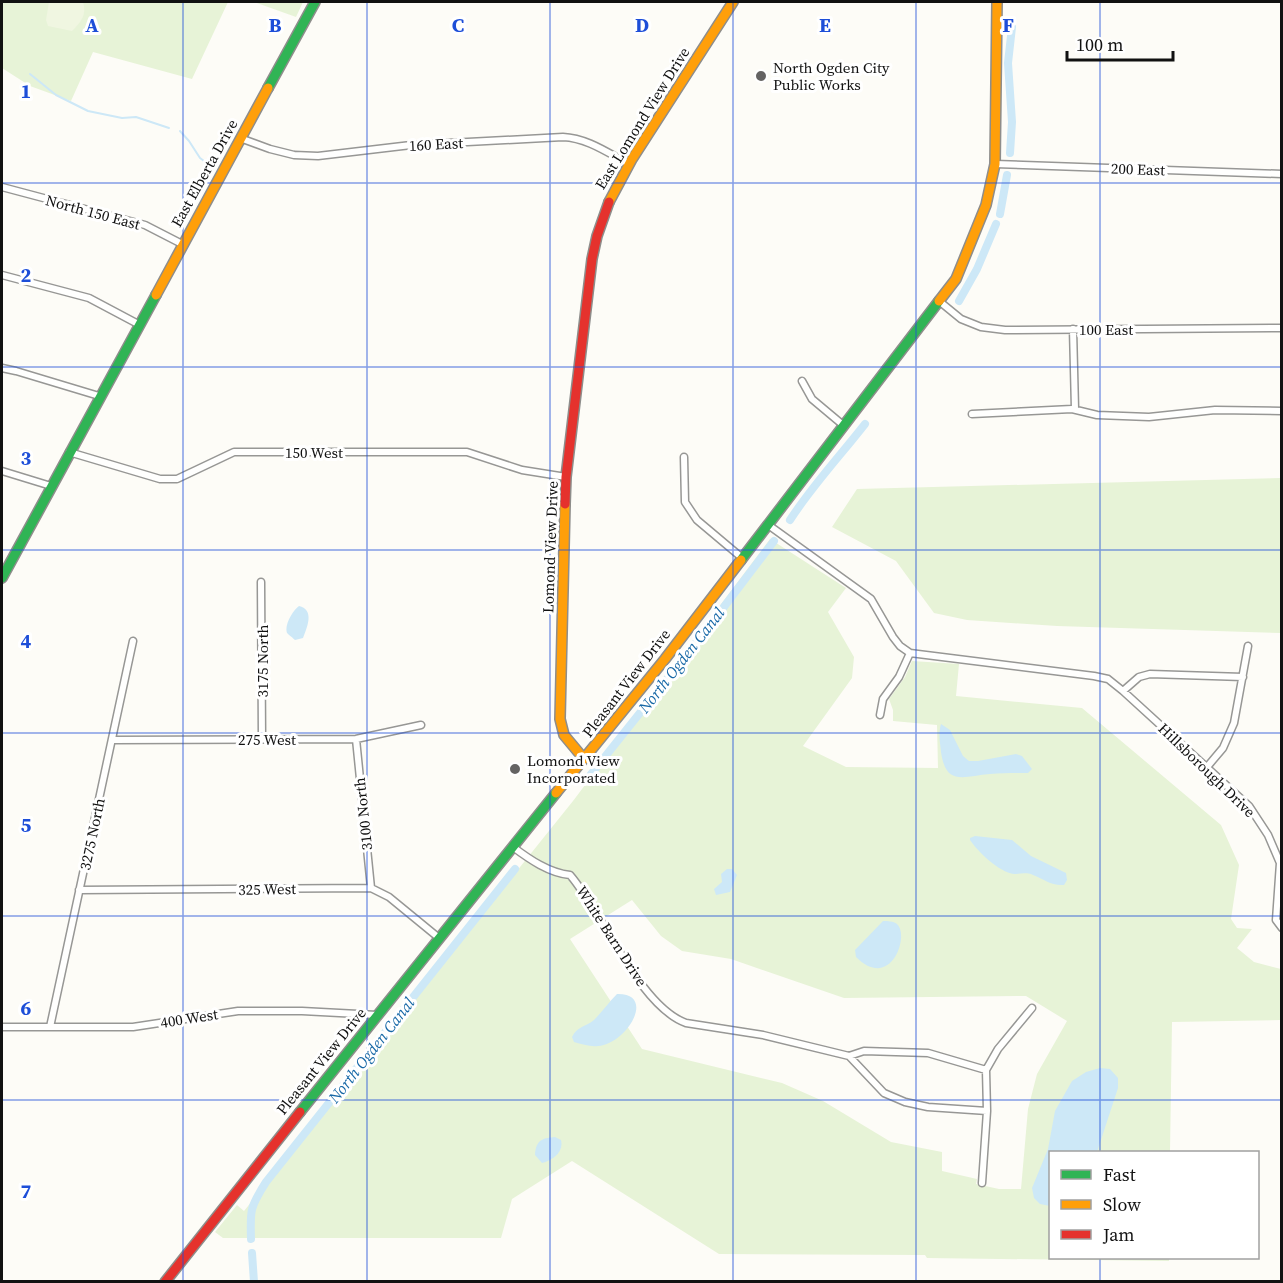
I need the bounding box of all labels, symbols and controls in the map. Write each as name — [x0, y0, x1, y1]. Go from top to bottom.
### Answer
text: A — [85, 11, 99, 39]
text: B — [268, 11, 282, 39]
text: C — [452, 11, 464, 39]
text: D — [635, 11, 649, 39]
text: E — [819, 11, 831, 39]
text: F — [1002, 11, 1014, 39]
scale bar — [1067, 24, 1174, 62]
text: 100 m — [1076, 32, 1123, 57]
street label: East Lomond View Drive — [590, 43, 695, 193]
place label: North Ogden City Public Works — [773, 57, 890, 95]
marker: North Ogden City Public Works — [754, 69, 768, 83]
text: 1 — [21, 77, 31, 105]
street label: East Elberta Drive — [166, 115, 242, 231]
street label: 160 East — [408, 132, 464, 156]
street label: 200 East — [1111, 158, 1166, 180]
street label: North 150 East — [43, 189, 143, 235]
text: 2 — [21, 261, 32, 289]
street label: 100 East — [1079, 319, 1133, 340]
street label: 150 West — [285, 442, 343, 463]
text: 3 — [21, 444, 32, 472]
street label: Lomond View Drive — [537, 480, 563, 613]
water label: North Ogden Canal — [632, 602, 730, 718]
street label: 3175 North — [252, 624, 273, 698]
street label: Pleasant View Drive — [577, 624, 675, 742]
text: 4 — [21, 627, 32, 655]
street label: Hillsborough Drive — [1154, 718, 1260, 822]
street label: 275 West — [238, 729, 296, 750]
place label: Lomond View Incorporated — [527, 750, 620, 788]
marker: Lomond View Incorporated — [508, 762, 522, 776]
street label: 3100 North — [349, 777, 377, 851]
street label: 3275 North — [74, 796, 110, 872]
text: 5 — [21, 811, 32, 839]
street label: 325 West — [238, 878, 296, 900]
street label: White Barn Drive — [572, 882, 653, 991]
water label: North Ogden Canal — [322, 992, 420, 1108]
text: 6 — [21, 994, 32, 1022]
street label: 400 West — [159, 1003, 219, 1033]
street label: Pleasant View Drive — [271, 1003, 371, 1119]
legend — [1049, 1151, 1259, 1259]
text: Fast — [1103, 1162, 1136, 1187]
text: 7 — [21, 1177, 32, 1205]
text: Slow — [1103, 1192, 1141, 1217]
text: Jam — [1102, 1222, 1135, 1247]

